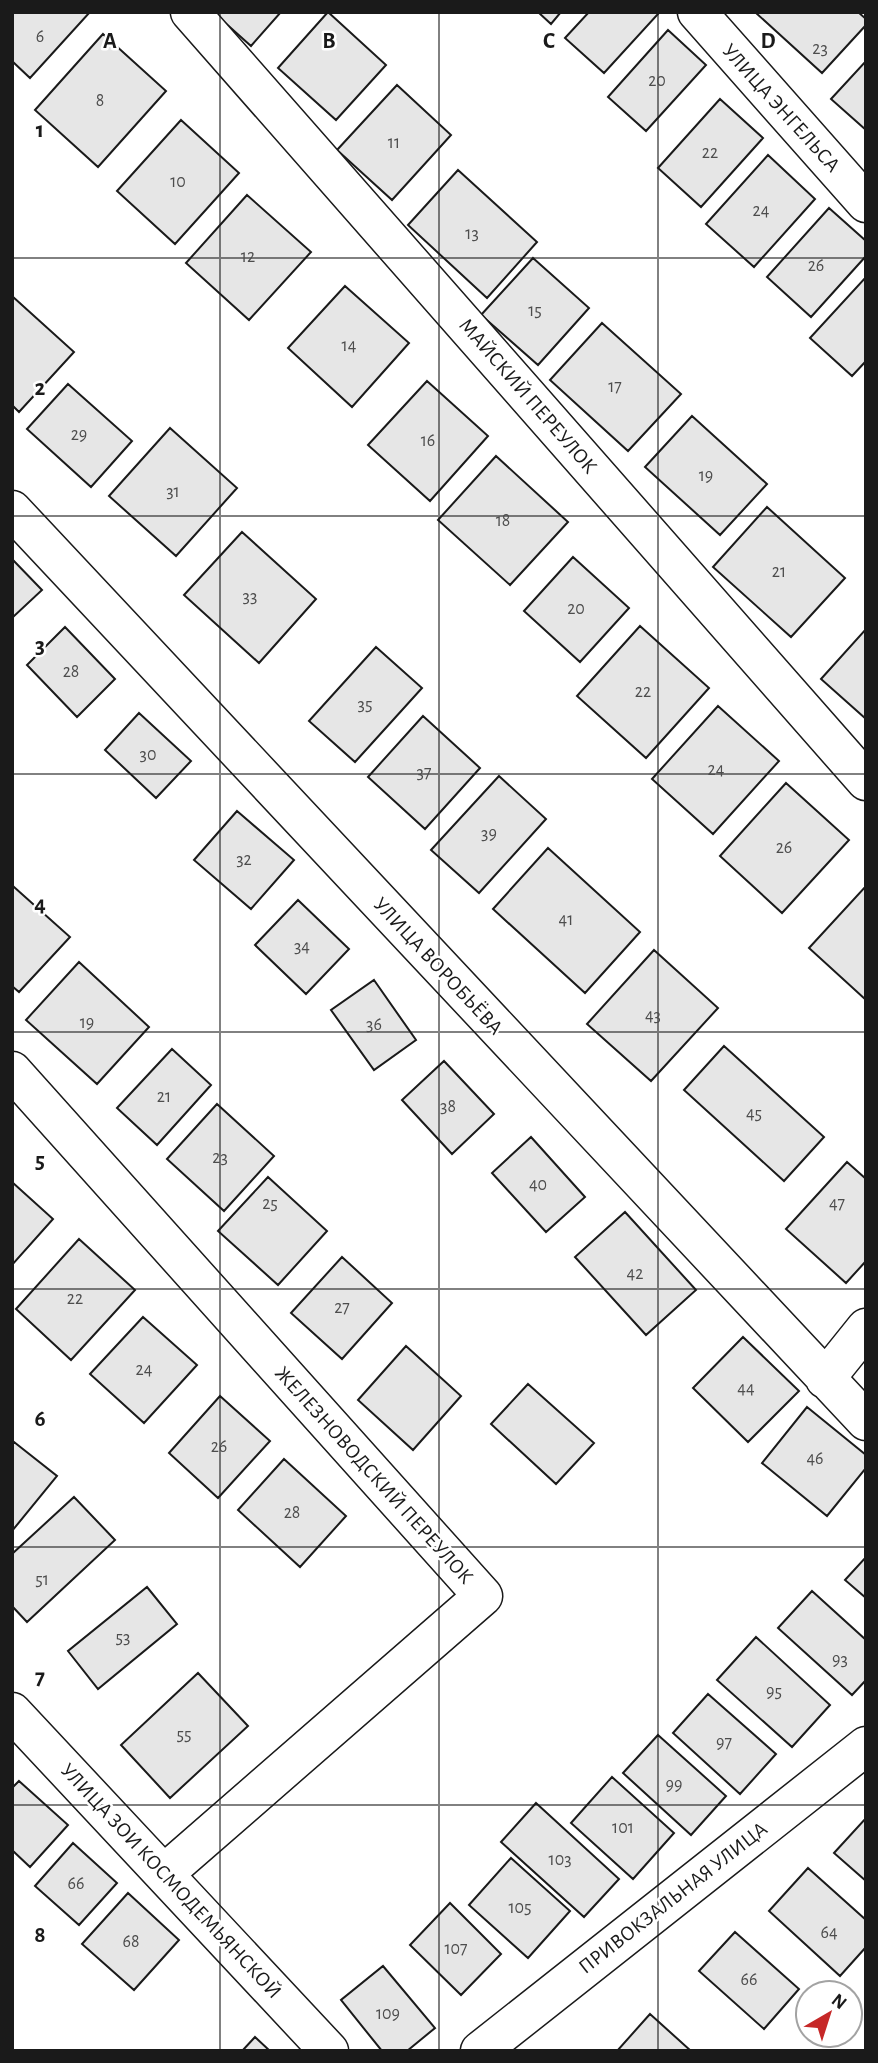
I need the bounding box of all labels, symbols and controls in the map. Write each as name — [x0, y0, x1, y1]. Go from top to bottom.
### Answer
house number: 6 — [36, 28, 44, 46]
text: A — [103, 30, 117, 53]
text: B — [322, 30, 336, 53]
text: C — [543, 30, 555, 53]
text: D — [760, 30, 776, 53]
street label: УЛИЦА ЭНГЕЛЬСА — [718, 40, 844, 176]
house number: 23 — [812, 40, 828, 58]
house number: 20 — [648, 72, 666, 90]
house number: 8 — [96, 92, 104, 110]
text: 1 — [36, 119, 44, 142]
house number: 11 — [388, 134, 400, 152]
house number: 22 — [702, 144, 718, 162]
house number: 10 — [170, 173, 186, 191]
house number: 24 — [753, 202, 770, 220]
house number: 13 — [465, 225, 479, 243]
house number: 12 — [241, 248, 255, 266]
house number: 26 — [808, 257, 824, 275]
house number: 15 — [528, 302, 542, 320]
street label: МАЙСКИЙ ПЕРЕУЛОК — [455, 314, 602, 478]
house number: 14 — [342, 337, 357, 355]
text: 2 — [35, 377, 46, 400]
house number: 17 — [608, 378, 622, 396]
house number: 29 — [71, 426, 87, 444]
house number: 16 — [421, 432, 435, 450]
house number: 19 — [699, 467, 713, 485]
house number: 31 — [166, 483, 180, 501]
house number: 18 — [496, 512, 510, 530]
house number: 21 — [772, 563, 786, 581]
house number: 33 — [243, 588, 257, 606]
house number: 20 — [567, 600, 585, 618]
text: 3 — [35, 635, 45, 658]
house number: 28 — [63, 663, 79, 681]
house number: 22 — [635, 683, 651, 701]
house number: 35 — [358, 696, 372, 714]
house number: 30 — [140, 746, 156, 764]
house number: 24 — [708, 761, 725, 779]
house number: 37 — [417, 764, 431, 782]
house number: 39 — [481, 825, 497, 843]
house number: 26 — [776, 839, 792, 857]
house number: 32 — [236, 851, 252, 869]
text: 4 — [34, 893, 46, 916]
street label: УЛИЦА ВОРОБЬЁВА — [369, 893, 507, 1039]
house number: 41 — [559, 911, 573, 929]
house number: 34 — [294, 938, 310, 956]
house number: 43 — [645, 1007, 661, 1025]
house number: 19 — [80, 1014, 94, 1032]
house number: 36 — [366, 1016, 382, 1034]
house number: 21 — [157, 1088, 171, 1106]
house number: 38 — [440, 1098, 456, 1116]
house number: 45 — [746, 1105, 762, 1123]
house number: 23 — [212, 1149, 228, 1167]
text: 5 — [35, 1150, 45, 1173]
house number: 40 — [529, 1176, 547, 1194]
house number: 25 — [262, 1195, 278, 1213]
house number: 47 — [829, 1195, 845, 1213]
house number: 42 — [627, 1265, 643, 1283]
house number: 22 — [67, 1290, 83, 1308]
house number: 27 — [334, 1299, 350, 1317]
house number: 24 — [136, 1361, 153, 1379]
street label: ЖЕЛЕЗНОВОДСКИЙ ПЕРЕУЛОК — [271, 1362, 478, 1588]
house number: 44 — [737, 1380, 755, 1398]
text: 6 — [34, 1408, 46, 1431]
house number: 26 — [211, 1438, 227, 1456]
house number: 46 — [806, 1450, 824, 1468]
house number: 28 — [284, 1504, 300, 1522]
house number: 51 — [35, 1571, 49, 1589]
house number: 53 — [116, 1629, 130, 1647]
house number: 93 — [832, 1651, 848, 1669]
text: 7 — [35, 1666, 45, 1689]
house number: 95 — [766, 1683, 782, 1701]
house number: 55 — [176, 1726, 192, 1744]
house number: 97 — [716, 1734, 732, 1752]
street label: УЛИЦА ЗОИ КОСМОДЕМЬЯНСКОЙ — [57, 1759, 286, 2003]
house number: 99 — [666, 1776, 682, 1794]
street label: ПРИВОКЗАЛЬНАЯ УЛИЦА — [575, 1818, 771, 1978]
house number: 101 — [612, 1819, 634, 1837]
house number: 103 — [548, 1851, 572, 1869]
house number: 66 — [68, 1875, 84, 1893]
house number: 105 — [508, 1899, 532, 1917]
text: 8 — [34, 1924, 46, 1947]
house number: 64 — [820, 1924, 838, 1942]
house number: 68 — [123, 1933, 140, 1951]
house number: 107 — [444, 1940, 468, 1958]
house number: 66 — [741, 1971, 757, 1989]
north arrow — [794, 1979, 864, 2049]
text: N — [828, 1990, 850, 2013]
house number: 109 — [376, 2005, 400, 2023]

